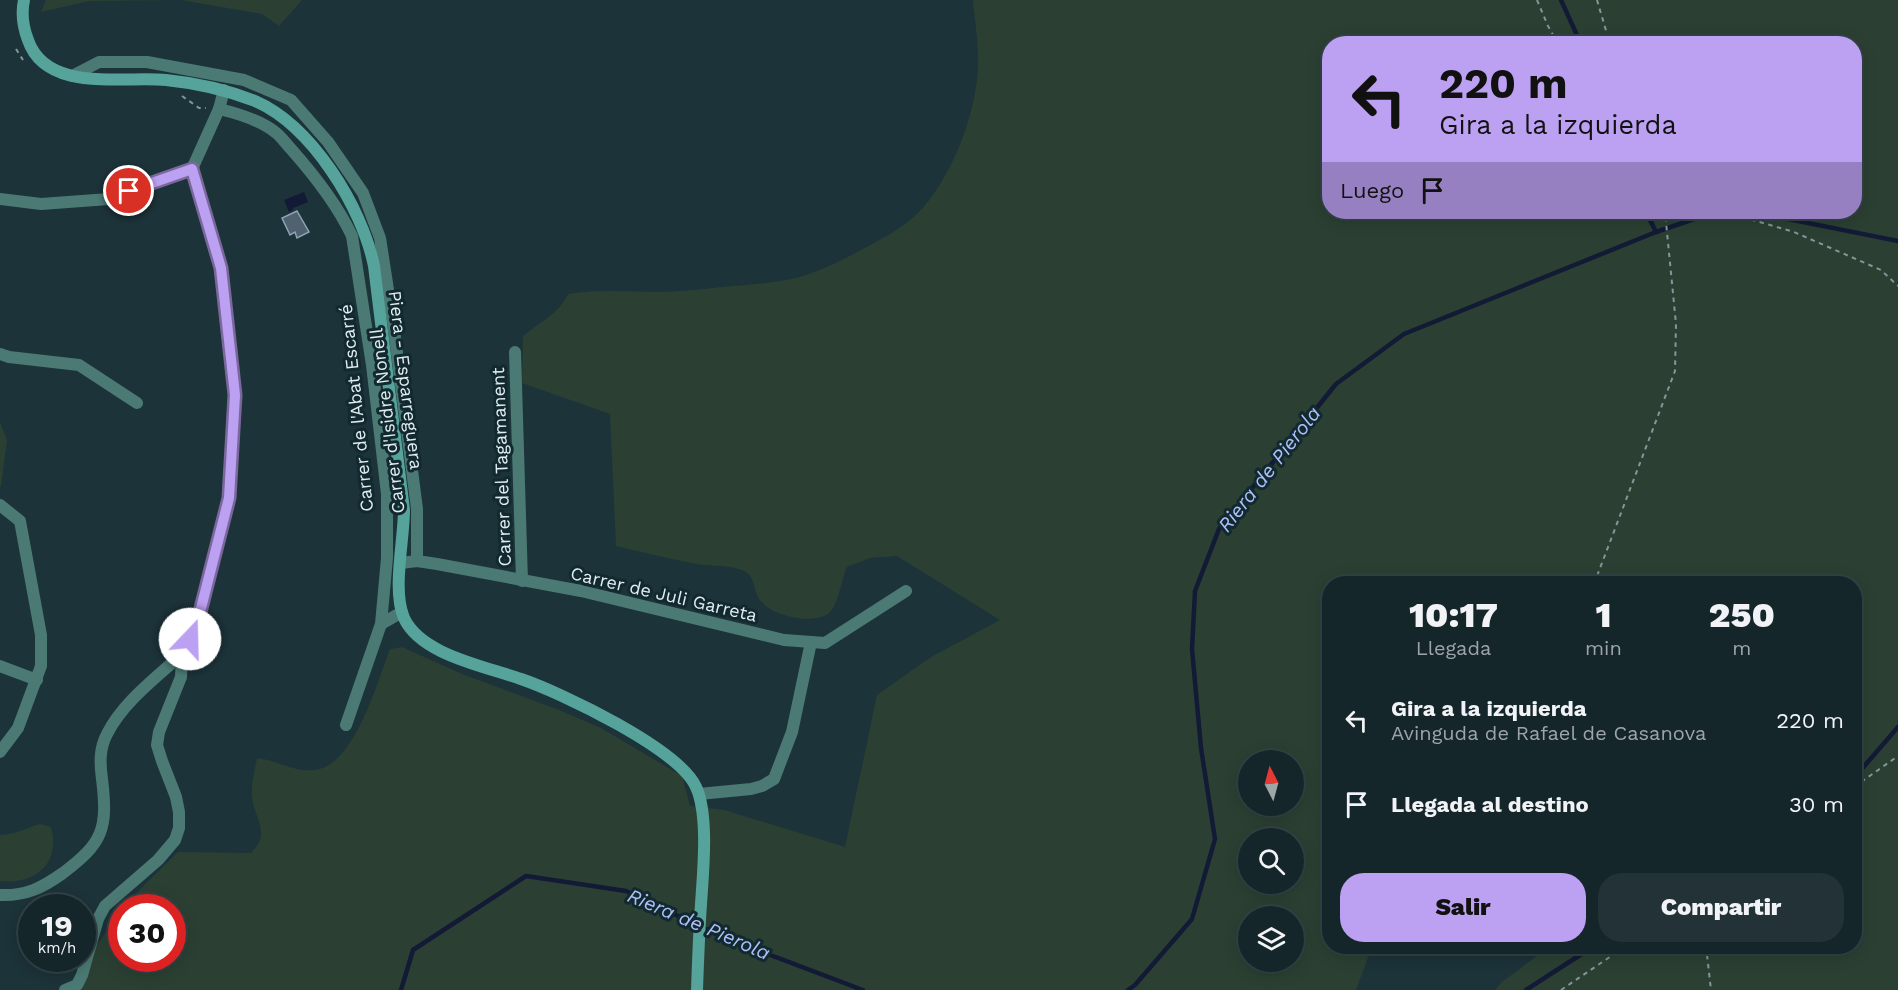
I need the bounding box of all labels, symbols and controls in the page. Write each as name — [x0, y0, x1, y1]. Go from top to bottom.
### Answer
text: 220 m — [1439, 59, 1568, 108]
icon: left — [1340, 60, 1418, 138]
text: Gira a la izquierda — [1439, 109, 1677, 141]
pin — [103, 165, 154, 216]
icon: arrive — [112, 174, 145, 207]
icon: arrive — [1416, 174, 1449, 207]
text: Luego — [1340, 178, 1404, 203]
street label: Piera - Esparreguera — [385, 289, 427, 471]
street label: Carrer de l'Abat Escarré — [335, 303, 377, 513]
street label: Carrer d'Isidre Nonell — [365, 327, 409, 515]
street label: Carrer del Tagamanent — [487, 367, 515, 567]
water label: Riera de Pierola — [1213, 402, 1325, 536]
street label: Carrer de Juli Garreta — [569, 562, 759, 626]
text: 10:17 — [1409, 594, 1498, 636]
text: 1 — [1595, 594, 1611, 636]
text: 250 — [1709, 594, 1775, 636]
position arrow — [158, 607, 222, 671]
text: Llegada — [1416, 636, 1491, 660]
text: min — [1585, 636, 1622, 660]
text: m — [1732, 636, 1751, 660]
text: Gira a la izquierda — [1391, 696, 1587, 721]
icon: left — [1340, 704, 1373, 737]
text: 220 m — [1776, 708, 1844, 733]
text: Avinguda de Rafael de Casanova — [1391, 721, 1706, 745]
north arrow — [1238, 750, 1304, 816]
map controls — [1238, 750, 1304, 972]
icon: arrive — [1340, 788, 1373, 821]
text: Llegada al destino — [1391, 792, 1589, 817]
text: 30 m — [1789, 792, 1844, 817]
button: search — [1238, 828, 1304, 894]
button: Salir — [1340, 873, 1586, 942]
button: Compartir — [1598, 873, 1844, 942]
water label: Riera de Pierola — [624, 883, 774, 965]
speed limit sign: 30 — [108, 894, 186, 972]
button: layers — [1238, 906, 1304, 972]
text: 19 — [41, 908, 73, 943]
text: km/h — [38, 939, 76, 957]

